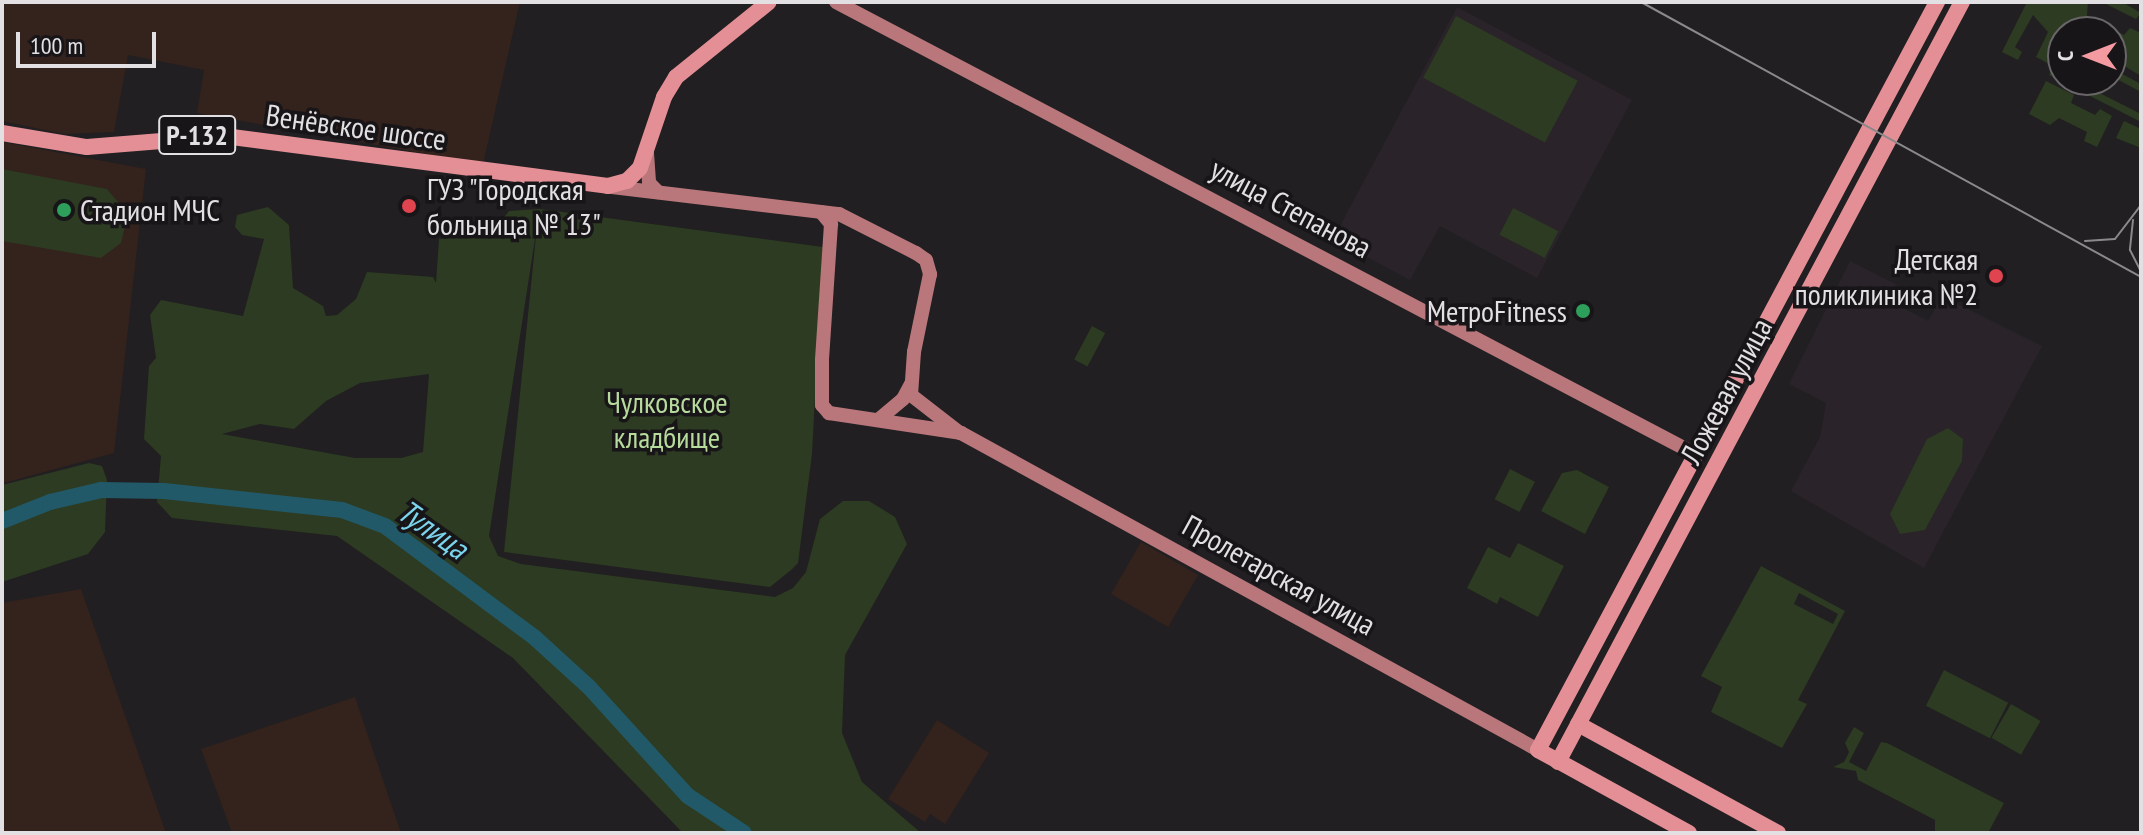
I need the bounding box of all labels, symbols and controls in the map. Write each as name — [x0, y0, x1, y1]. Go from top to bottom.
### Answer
scale bar — [20, 16, 160, 66]
north arrow — [2047, 16, 2127, 96]
text: 100 m — [30, 30, 83, 61]
text: С — [2051, 51, 2079, 61]
street label: Венёвское шоссе — [264, 97, 448, 157]
road number: Р-132 — [157, 111, 237, 159]
street label: улица Степанова — [1205, 151, 1377, 265]
place label: ГУЗ "Городская больница № 13" — [427, 171, 601, 242]
place label: Стадион МЧС — [80, 192, 220, 228]
marker: ГУЗ "Городская больница № 13" — [398, 195, 420, 217]
marker: Стадион МЧС — [55, 201, 73, 219]
place label: Детская поликлиника №2 — [1795, 241, 1978, 312]
marker: Детская поликлиника №2 — [1985, 265, 2007, 287]
place label: МетроFitness — [1427, 293, 1567, 329]
marker: МетроFitness — [1574, 302, 1592, 320]
street label: Ложевая улица — [1673, 312, 1779, 470]
park label: Чулковское кладбище — [606, 384, 728, 454]
water label: Тулица — [391, 491, 475, 567]
street label: Пролетарская улица — [1176, 507, 1382, 643]

